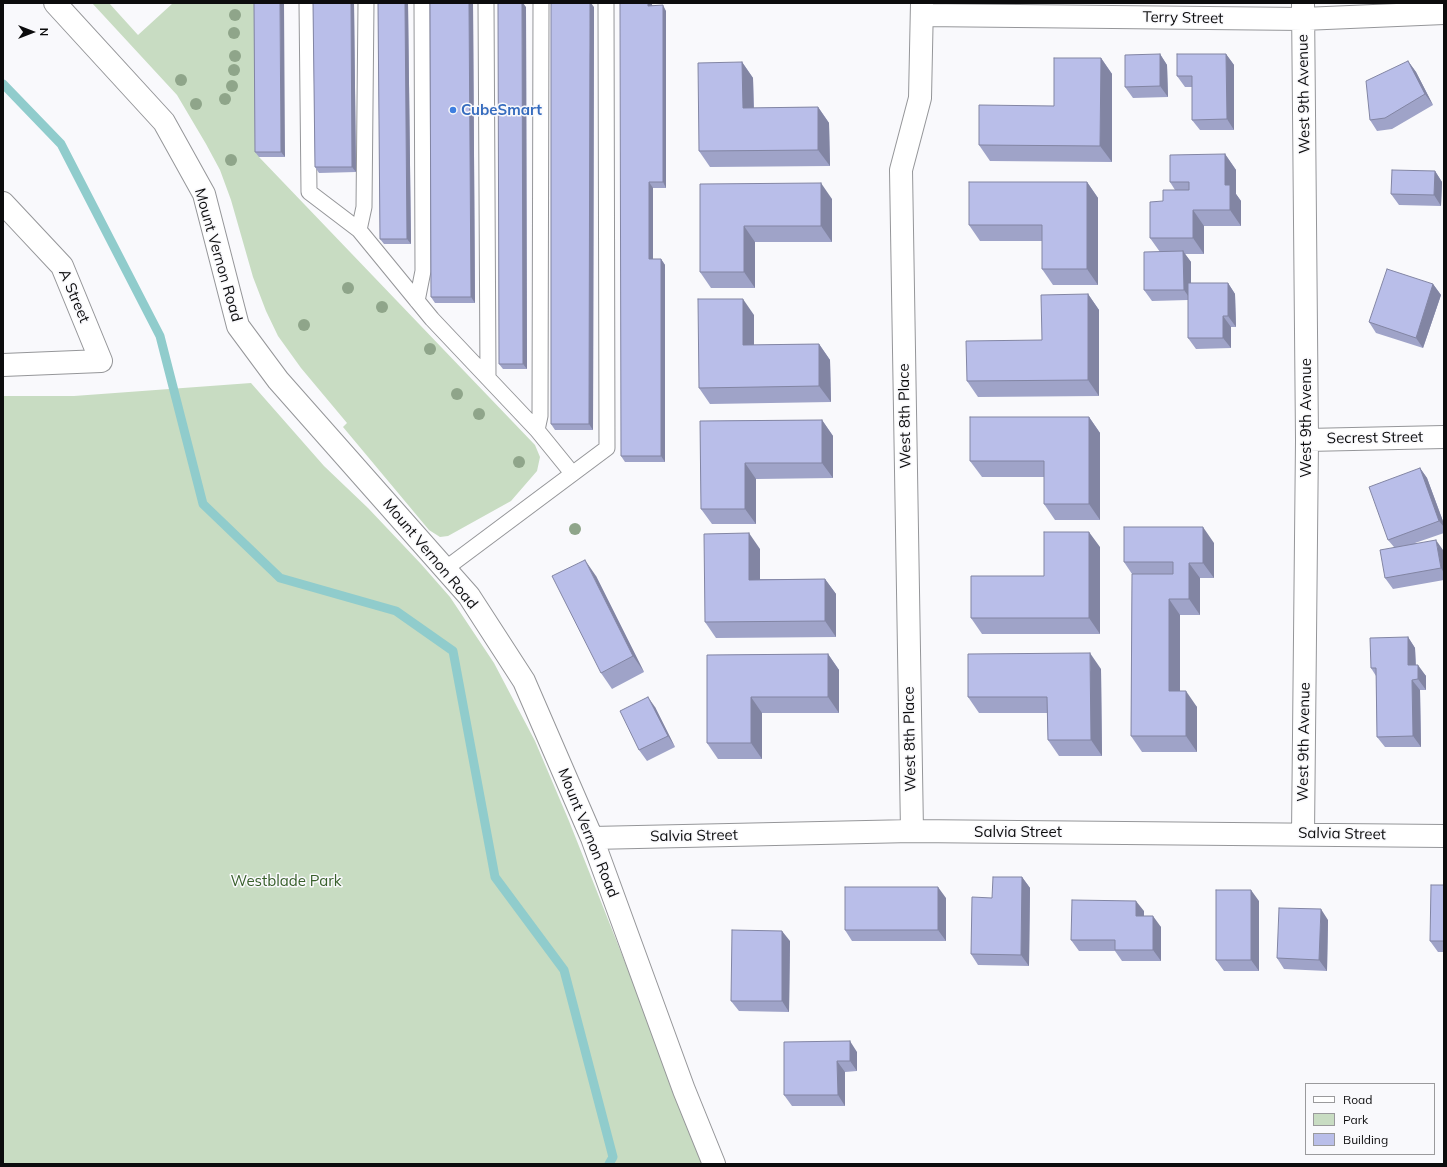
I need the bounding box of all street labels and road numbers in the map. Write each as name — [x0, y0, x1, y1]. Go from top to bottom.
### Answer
street label: Terry Street — [1142, 8, 1224, 28]
street label: West 9th Avenue — [1294, 34, 1314, 154]
street label: Mount Vernon Road — [190, 186, 246, 324]
street label: A Street — [55, 267, 93, 325]
street label: West 9th Avenue — [1297, 358, 1315, 478]
street label: West 8th Place — [895, 363, 915, 469]
street label: Secrest Street — [1327, 428, 1423, 448]
street label: Mount Vernon Road — [379, 495, 481, 613]
street label: West 9th Avenue — [1294, 682, 1314, 802]
street label: West 8th Place — [900, 686, 920, 792]
street label: Mount Vernon Road — [554, 766, 622, 900]
street label: Salvia Street — [974, 823, 1062, 841]
street label: Salvia Street — [1298, 824, 1386, 844]
street label: Salvia Street — [650, 826, 738, 846]

